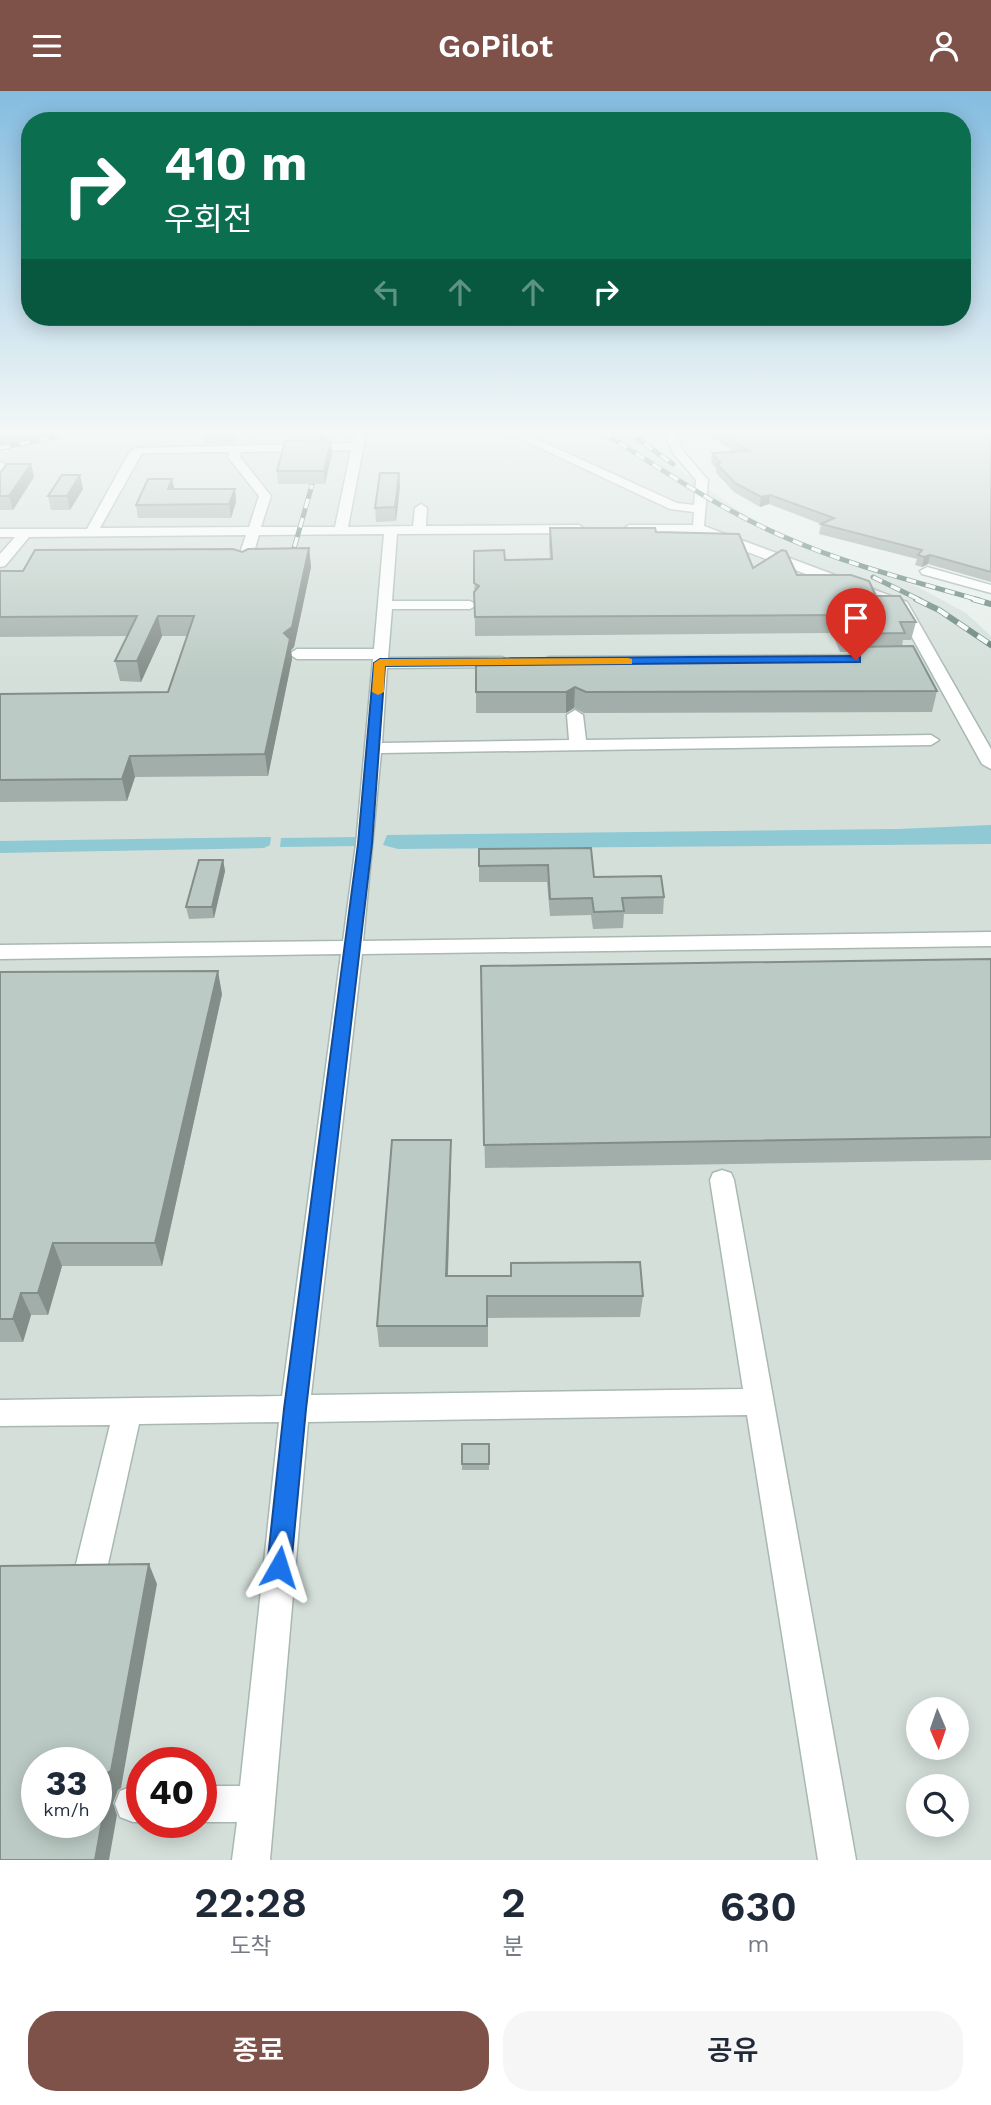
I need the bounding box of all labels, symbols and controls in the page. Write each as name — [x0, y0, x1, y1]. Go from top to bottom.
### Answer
icon: menu — [28, 27, 66, 65]
text: GoPilot — [438, 27, 553, 65]
icon: person — [925, 27, 963, 65]
text: 410 m — [164, 134, 307, 192]
icon: right — [49, 140, 140, 231]
text: 우회전 — [164, 200, 252, 238]
icon: left — [368, 273, 406, 311]
icon: ahead — [441, 273, 479, 311]
icon: ahead — [514, 273, 552, 311]
icon: right — [587, 273, 625, 311]
pin — [826, 588, 886, 660]
icon: arrive — [837, 599, 875, 637]
position arrow — [242, 1530, 316, 1604]
north arrow — [906, 1697, 970, 1761]
map controls — [906, 1697, 969, 1837]
speed limit sign: 40 — [126, 1747, 217, 1838]
text: 33 — [46, 1762, 87, 1804]
button: search — [906, 1774, 969, 1837]
text: km/h — [43, 1799, 90, 1820]
text: 22:28 — [194, 1878, 307, 1927]
text: 2 — [501, 1878, 526, 1927]
text: 630 — [720, 1882, 797, 1931]
text: m — [747, 1931, 769, 1958]
text: 도착 — [229, 1933, 272, 1960]
text: 분 — [503, 1933, 524, 1960]
button: 종료 — [28, 2011, 489, 2091]
button: 공유 — [503, 2011, 963, 2091]

